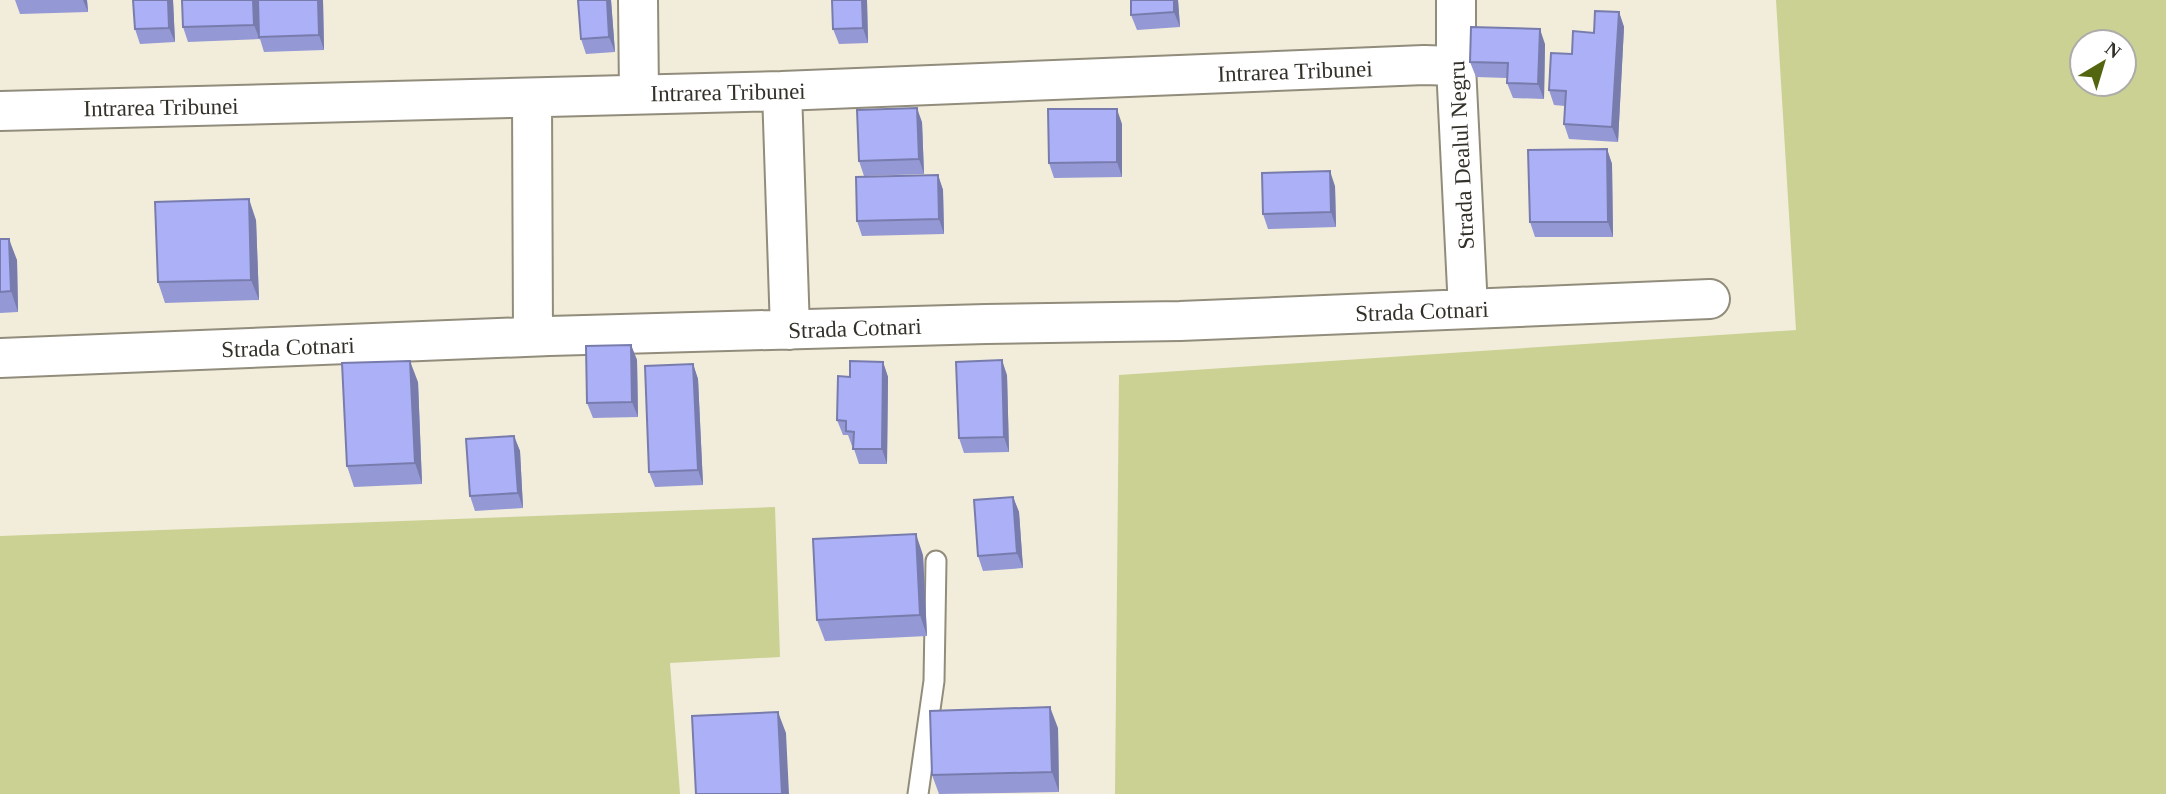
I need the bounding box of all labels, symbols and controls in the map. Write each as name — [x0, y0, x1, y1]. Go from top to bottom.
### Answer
north arrow — [2068, 28, 2138, 98]
text: N — [2101, 37, 2125, 63]
street label: Intrarea Tribunei — [1217, 56, 1373, 87]
street label: Strada Dealul Negru — [1444, 59, 1479, 250]
street label: Intrarea Tribunei — [650, 79, 806, 106]
street label: Intrarea Tribunei — [83, 94, 239, 121]
street label: Strada Cotnari — [1355, 297, 1489, 326]
street label: Strada Cotnari — [788, 314, 922, 343]
street label: Strada Cotnari — [221, 333, 355, 362]

